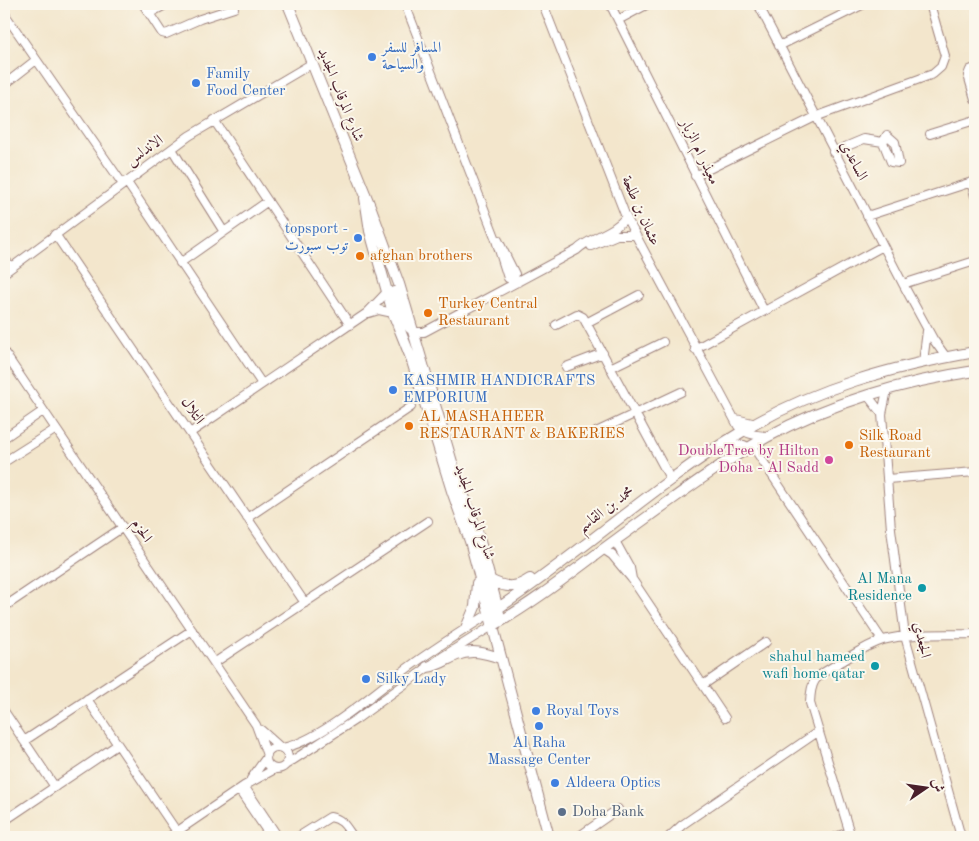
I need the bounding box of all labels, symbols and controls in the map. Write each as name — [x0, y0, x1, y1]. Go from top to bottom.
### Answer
place label: المسافر للسفر والسياحة — [380, 41, 441, 73]
street label: شارع المرقاب الجديد — [311, 46, 366, 145]
marker: المسافر للسفر والسياحة — [366, 51, 378, 63]
place label: Family Food Center — [206, 67, 285, 99]
marker: Family Food Center — [190, 77, 202, 89]
street label: معيذر ام الزبار — [672, 115, 722, 189]
street label: الاندلس — [124, 133, 167, 170]
street label: الساعدي — [834, 139, 870, 185]
street label: عثمان بن طلحة — [618, 174, 662, 248]
place label: topsport - توب سبورت — [285, 222, 348, 254]
marker: topsport - توب سبورت — [352, 232, 364, 244]
place label: afghan brothers — [370, 249, 473, 264]
marker: afghan brothers — [354, 250, 366, 262]
place label: Turkey Central Restaurant — [438, 297, 538, 329]
marker: Turkey Central Restaurant — [422, 307, 434, 319]
place label: KASHMIR HANDICRAFTS EMPORIUM — [403, 374, 595, 406]
marker: KASHMIR HANDICRAFTS EMPORIUM — [387, 384, 399, 396]
street label: التلال — [178, 395, 206, 427]
place label: AL MASHAHEER RESTAURANT & BAKERIES — [419, 410, 625, 442]
marker: AL MASHAHEER RESTAURANT & BAKERIES — [403, 420, 415, 432]
place label: Silk Road Restaurant — [859, 429, 931, 461]
marker: Silk Road Restaurant — [843, 439, 855, 451]
place label: DoubleTree by Hilton Doha - Al Sadd — [678, 444, 819, 476]
marker: DoubleTree by Hilton Doha - Al Sadd — [823, 454, 835, 466]
street label: شارع المرقاب الجديد — [448, 462, 497, 563]
street label: محمد بن القاسم — [575, 484, 641, 541]
street label: الحزم — [125, 517, 154, 548]
place label: Al Mana Residence — [848, 572, 913, 604]
marker: Al Mana Residence — [916, 582, 928, 594]
street label: الجعدي — [907, 620, 932, 660]
place label: shahul hameed wafi home qatar — [762, 650, 865, 682]
marker: shahul hameed wafi home qatar — [869, 660, 881, 672]
place label: Silky Lady — [376, 672, 447, 687]
marker: Silky Lady — [360, 673, 372, 685]
place label: Royal Toys — [546, 704, 619, 719]
marker: Royal Toys — [530, 705, 542, 717]
marker: Al Raha Massage Center — [533, 720, 545, 732]
place label: Al Raha Massage Center — [488, 736, 590, 768]
north arrow — [902, 764, 952, 814]
place label: Aldeera Optics — [565, 776, 661, 791]
marker: Aldeera Optics — [549, 777, 561, 789]
text: ش — [929, 777, 946, 794]
place label: Doha Bank — [572, 805, 645, 820]
marker: Doha Bank — [556, 806, 568, 818]

